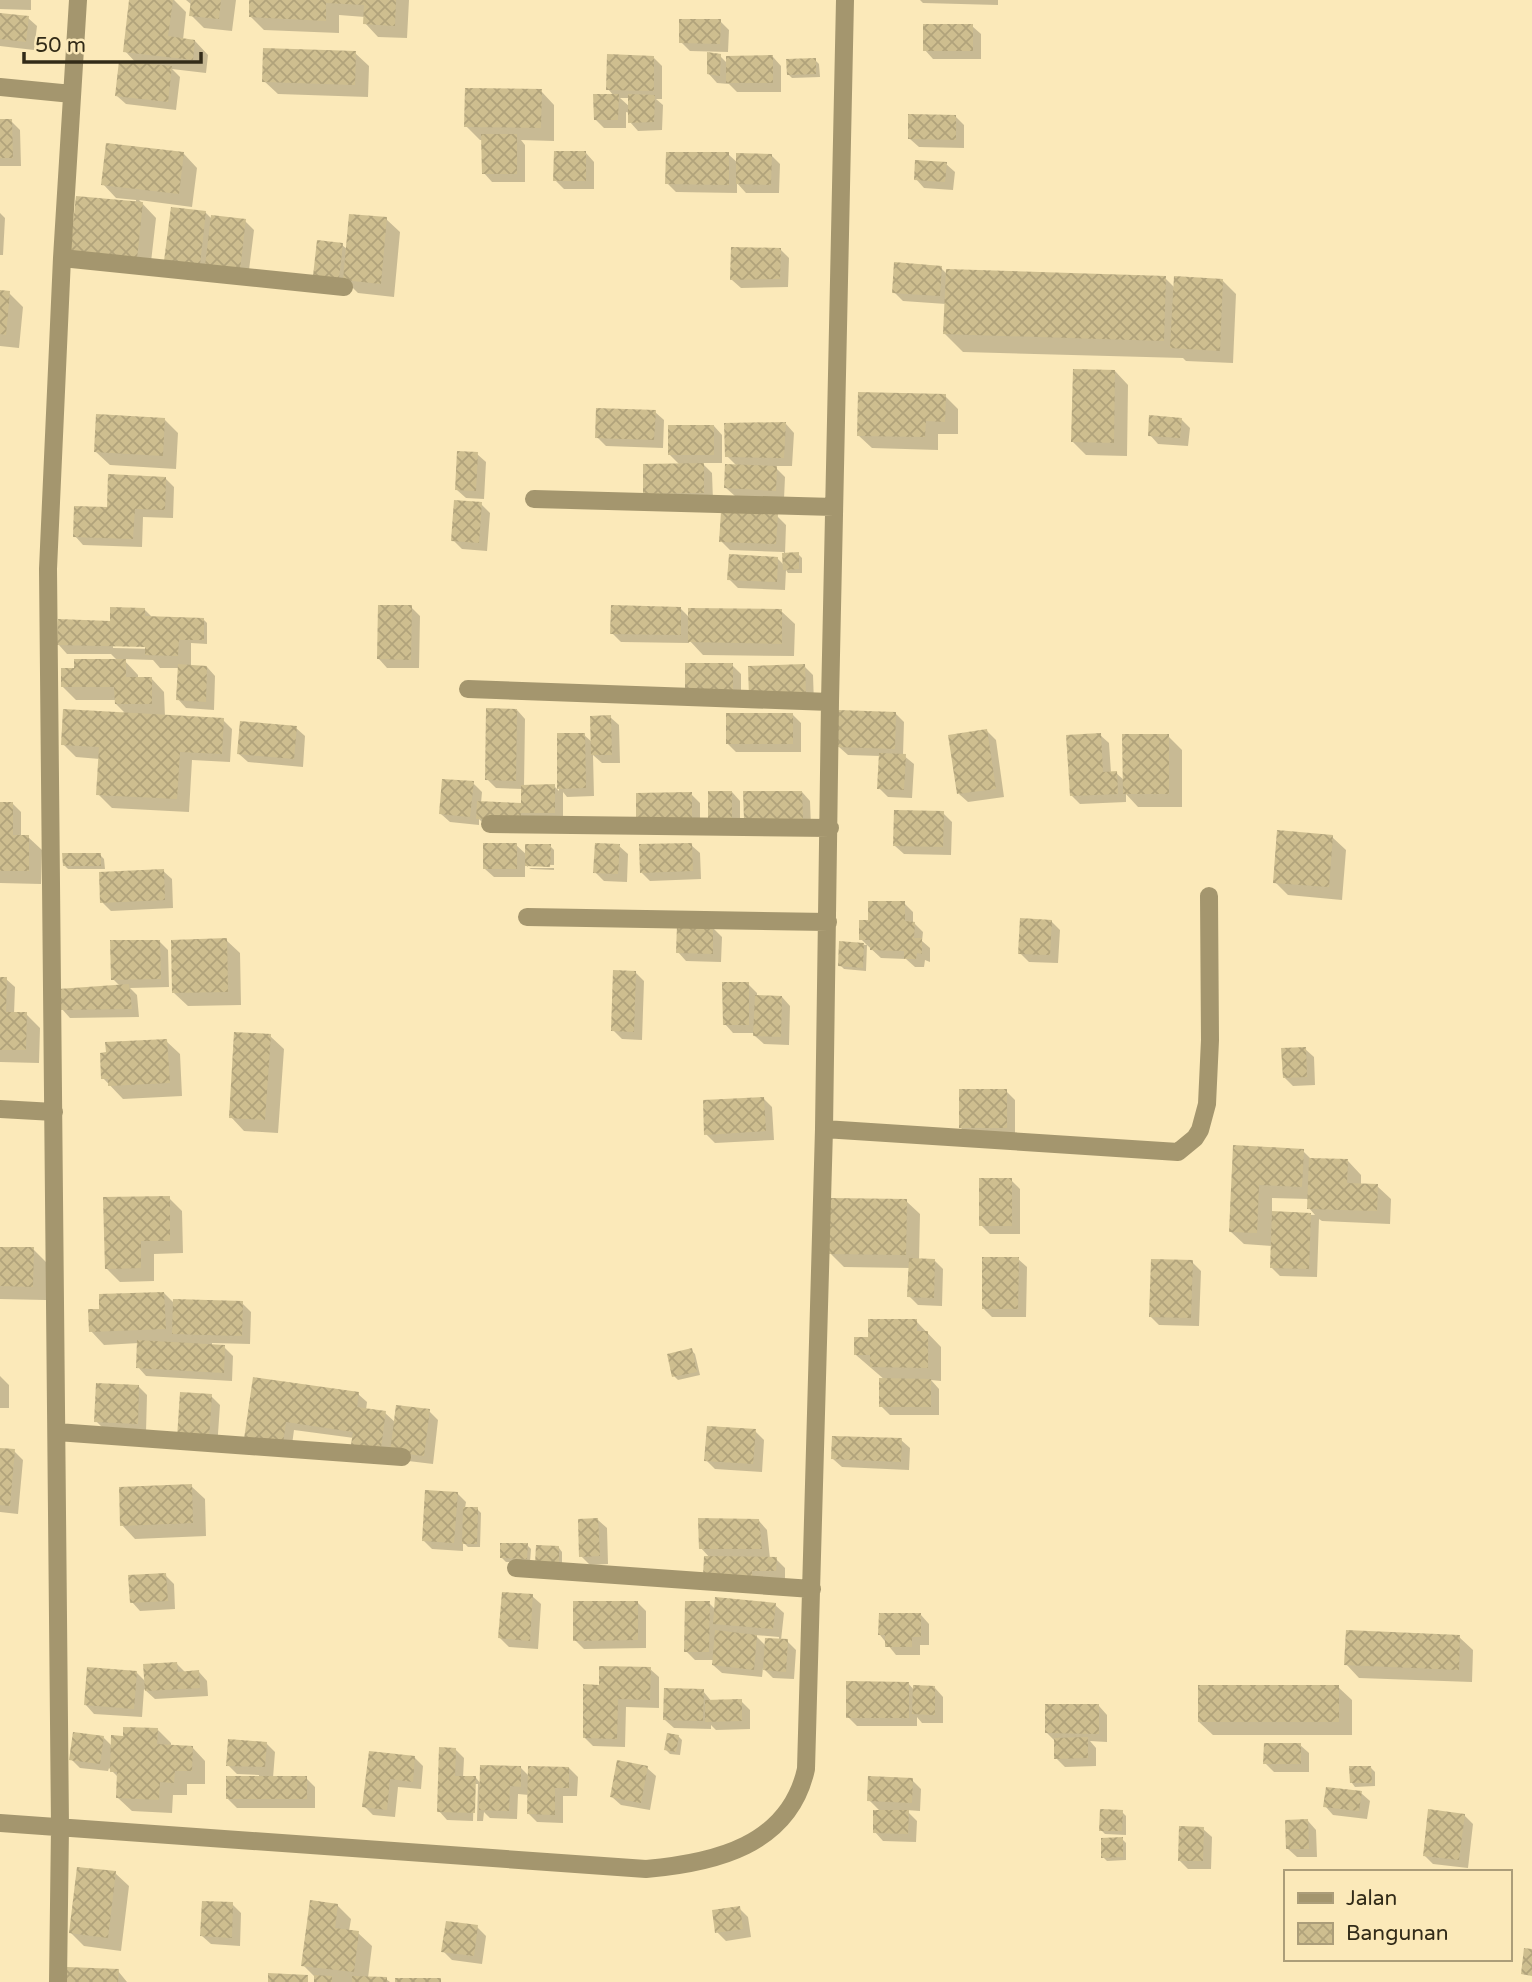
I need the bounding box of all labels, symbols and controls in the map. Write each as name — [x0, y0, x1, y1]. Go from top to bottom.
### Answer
scale bar — [24, 21, 201, 65]
text: 50 m — [35, 33, 86, 58]
legend — [1284, 1870, 1511, 1961]
text: Jalan — [1346, 1886, 1397, 1911]
text: Bangunan — [1346, 1921, 1449, 1946]

